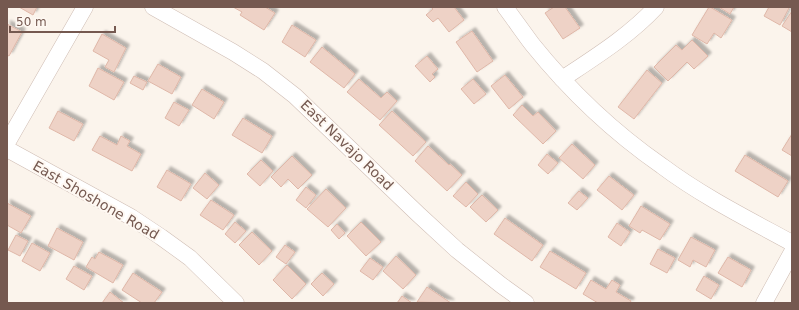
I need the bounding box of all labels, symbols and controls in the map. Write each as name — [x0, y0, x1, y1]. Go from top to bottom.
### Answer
scale bar — [10, 8, 115, 34]
text: 50 m — [16, 15, 47, 29]
street label: East Navajo Road — [297, 97, 397, 193]
street label: East Shoshone Road — [30, 157, 162, 243]

